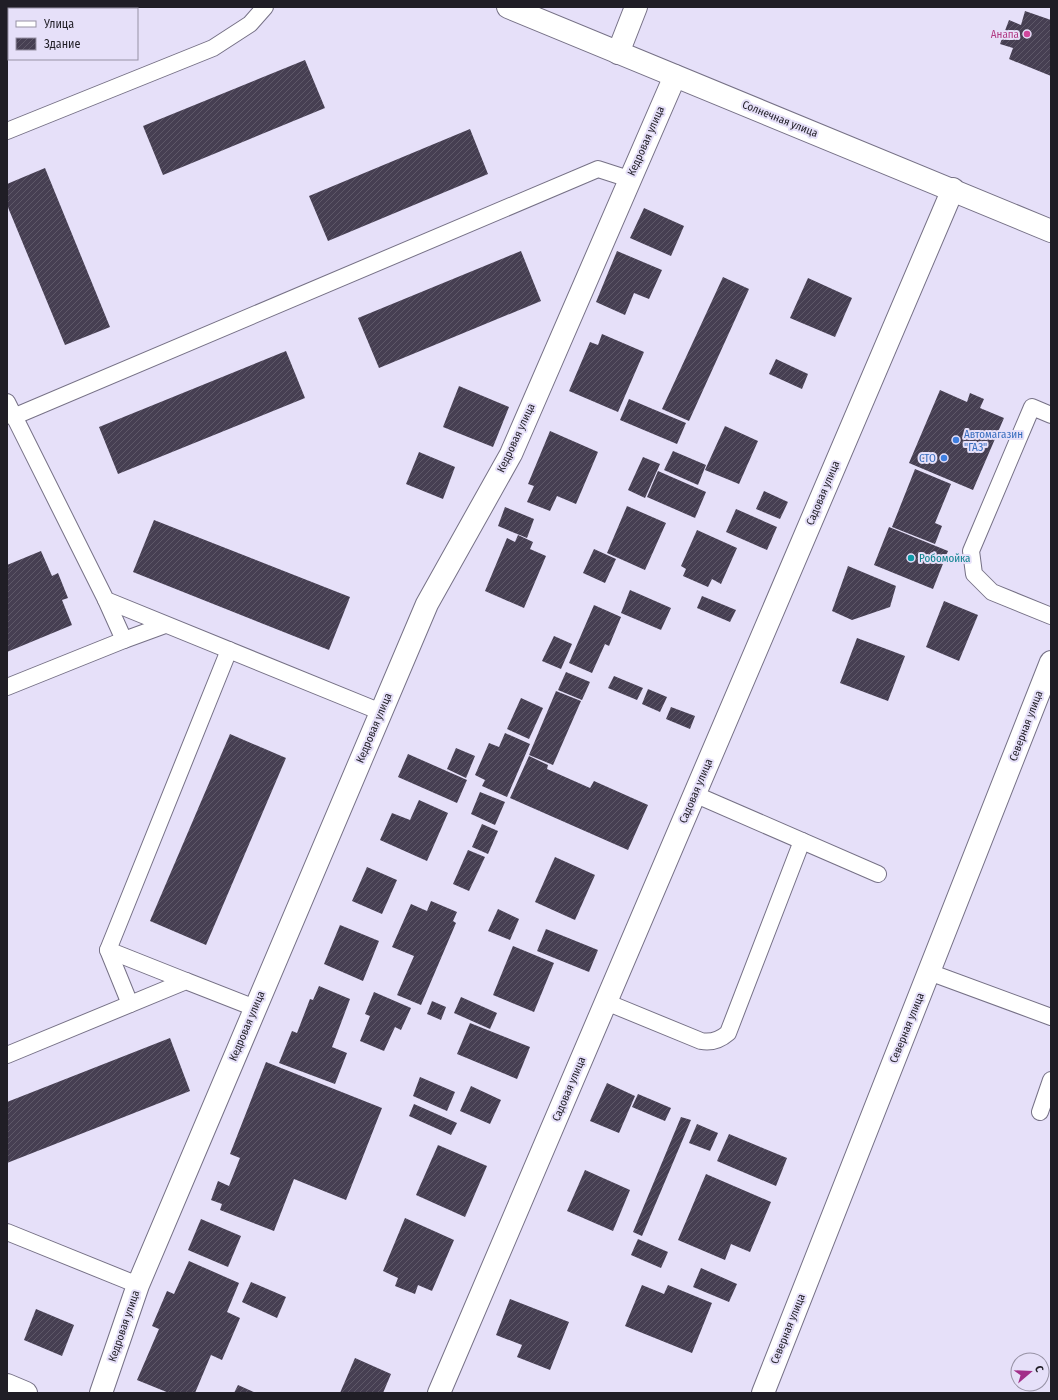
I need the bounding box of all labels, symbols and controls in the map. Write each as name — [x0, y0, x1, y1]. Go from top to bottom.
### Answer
legend — [8, 8, 138, 60]
text: Улица — [43, 17, 74, 31]
place label: Анапа — [991, 28, 1019, 41]
marker: Анапа — [1022, 29, 1032, 39]
text: Здание — [44, 37, 80, 51]
street label: Солнечная улица — [740, 98, 820, 140]
street label: Кедровая улица — [625, 104, 667, 178]
street label: Кедровая улица — [494, 401, 538, 475]
place label: Автомагазин "ГАЗ" — [964, 428, 1023, 454]
marker: Автомагазин "ГАЗ" — [951, 435, 961, 445]
place label: СТО — [919, 452, 936, 465]
marker: СТО — [939, 453, 949, 463]
street label: Садовая улица — [804, 459, 842, 527]
place label: Робомойка — [919, 552, 970, 565]
marker: Робомойка — [906, 553, 916, 563]
street label: Северная улица — [1007, 689, 1045, 763]
street label: Кедровая улица — [353, 691, 395, 765]
street label: Садовая улица — [677, 757, 715, 825]
street label: Кедровая улица — [226, 989, 268, 1063]
street label: Северная улица — [887, 991, 927, 1065]
street label: Садовая улица — [550, 1055, 588, 1123]
street label: Кедровая улица — [106, 1289, 142, 1363]
street label: Северная улица — [768, 1292, 808, 1366]
north arrow — [1010, 1352, 1050, 1392]
text: С — [1032, 1364, 1046, 1374]

